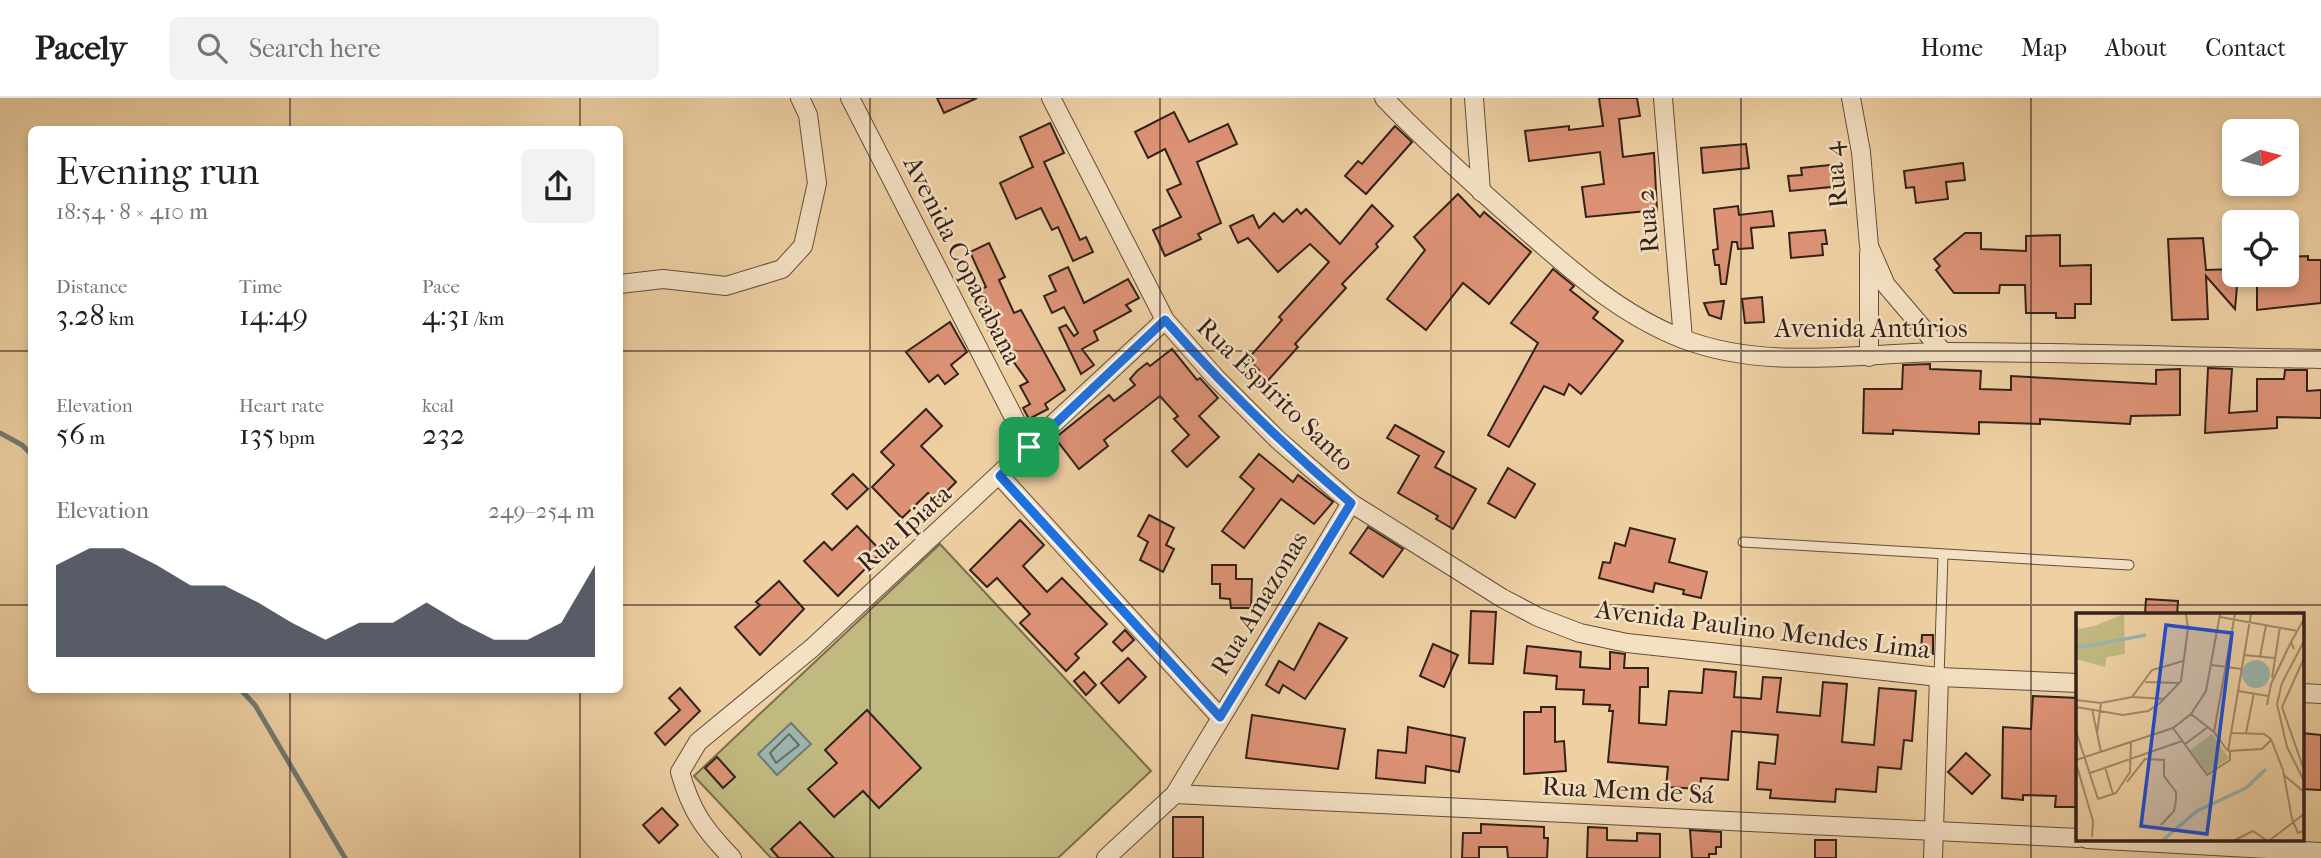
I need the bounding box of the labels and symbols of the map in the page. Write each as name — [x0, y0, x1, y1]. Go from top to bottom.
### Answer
north arrow — [2222, 119, 2300, 196]
street label: Rua 4 — [1817, 140, 1854, 209]
street label: Avenida Copacabana — [896, 150, 1029, 370]
street label: Rua 2 — [1629, 188, 1666, 254]
street label: Rua Espírito Santo — [1190, 311, 1361, 478]
street label: Avenida Antúrios — [1773, 313, 1968, 344]
pin — [999, 417, 1059, 477]
street label: Rua Ipiata — [851, 477, 958, 579]
street label: Rua Amazonas — [1204, 526, 1315, 681]
street label: Avenida Paulino Mendes Lima — [1593, 593, 1933, 666]
inset map — [2076, 613, 2304, 840]
street label: Rua Mem de Sá — [1541, 771, 1716, 811]

